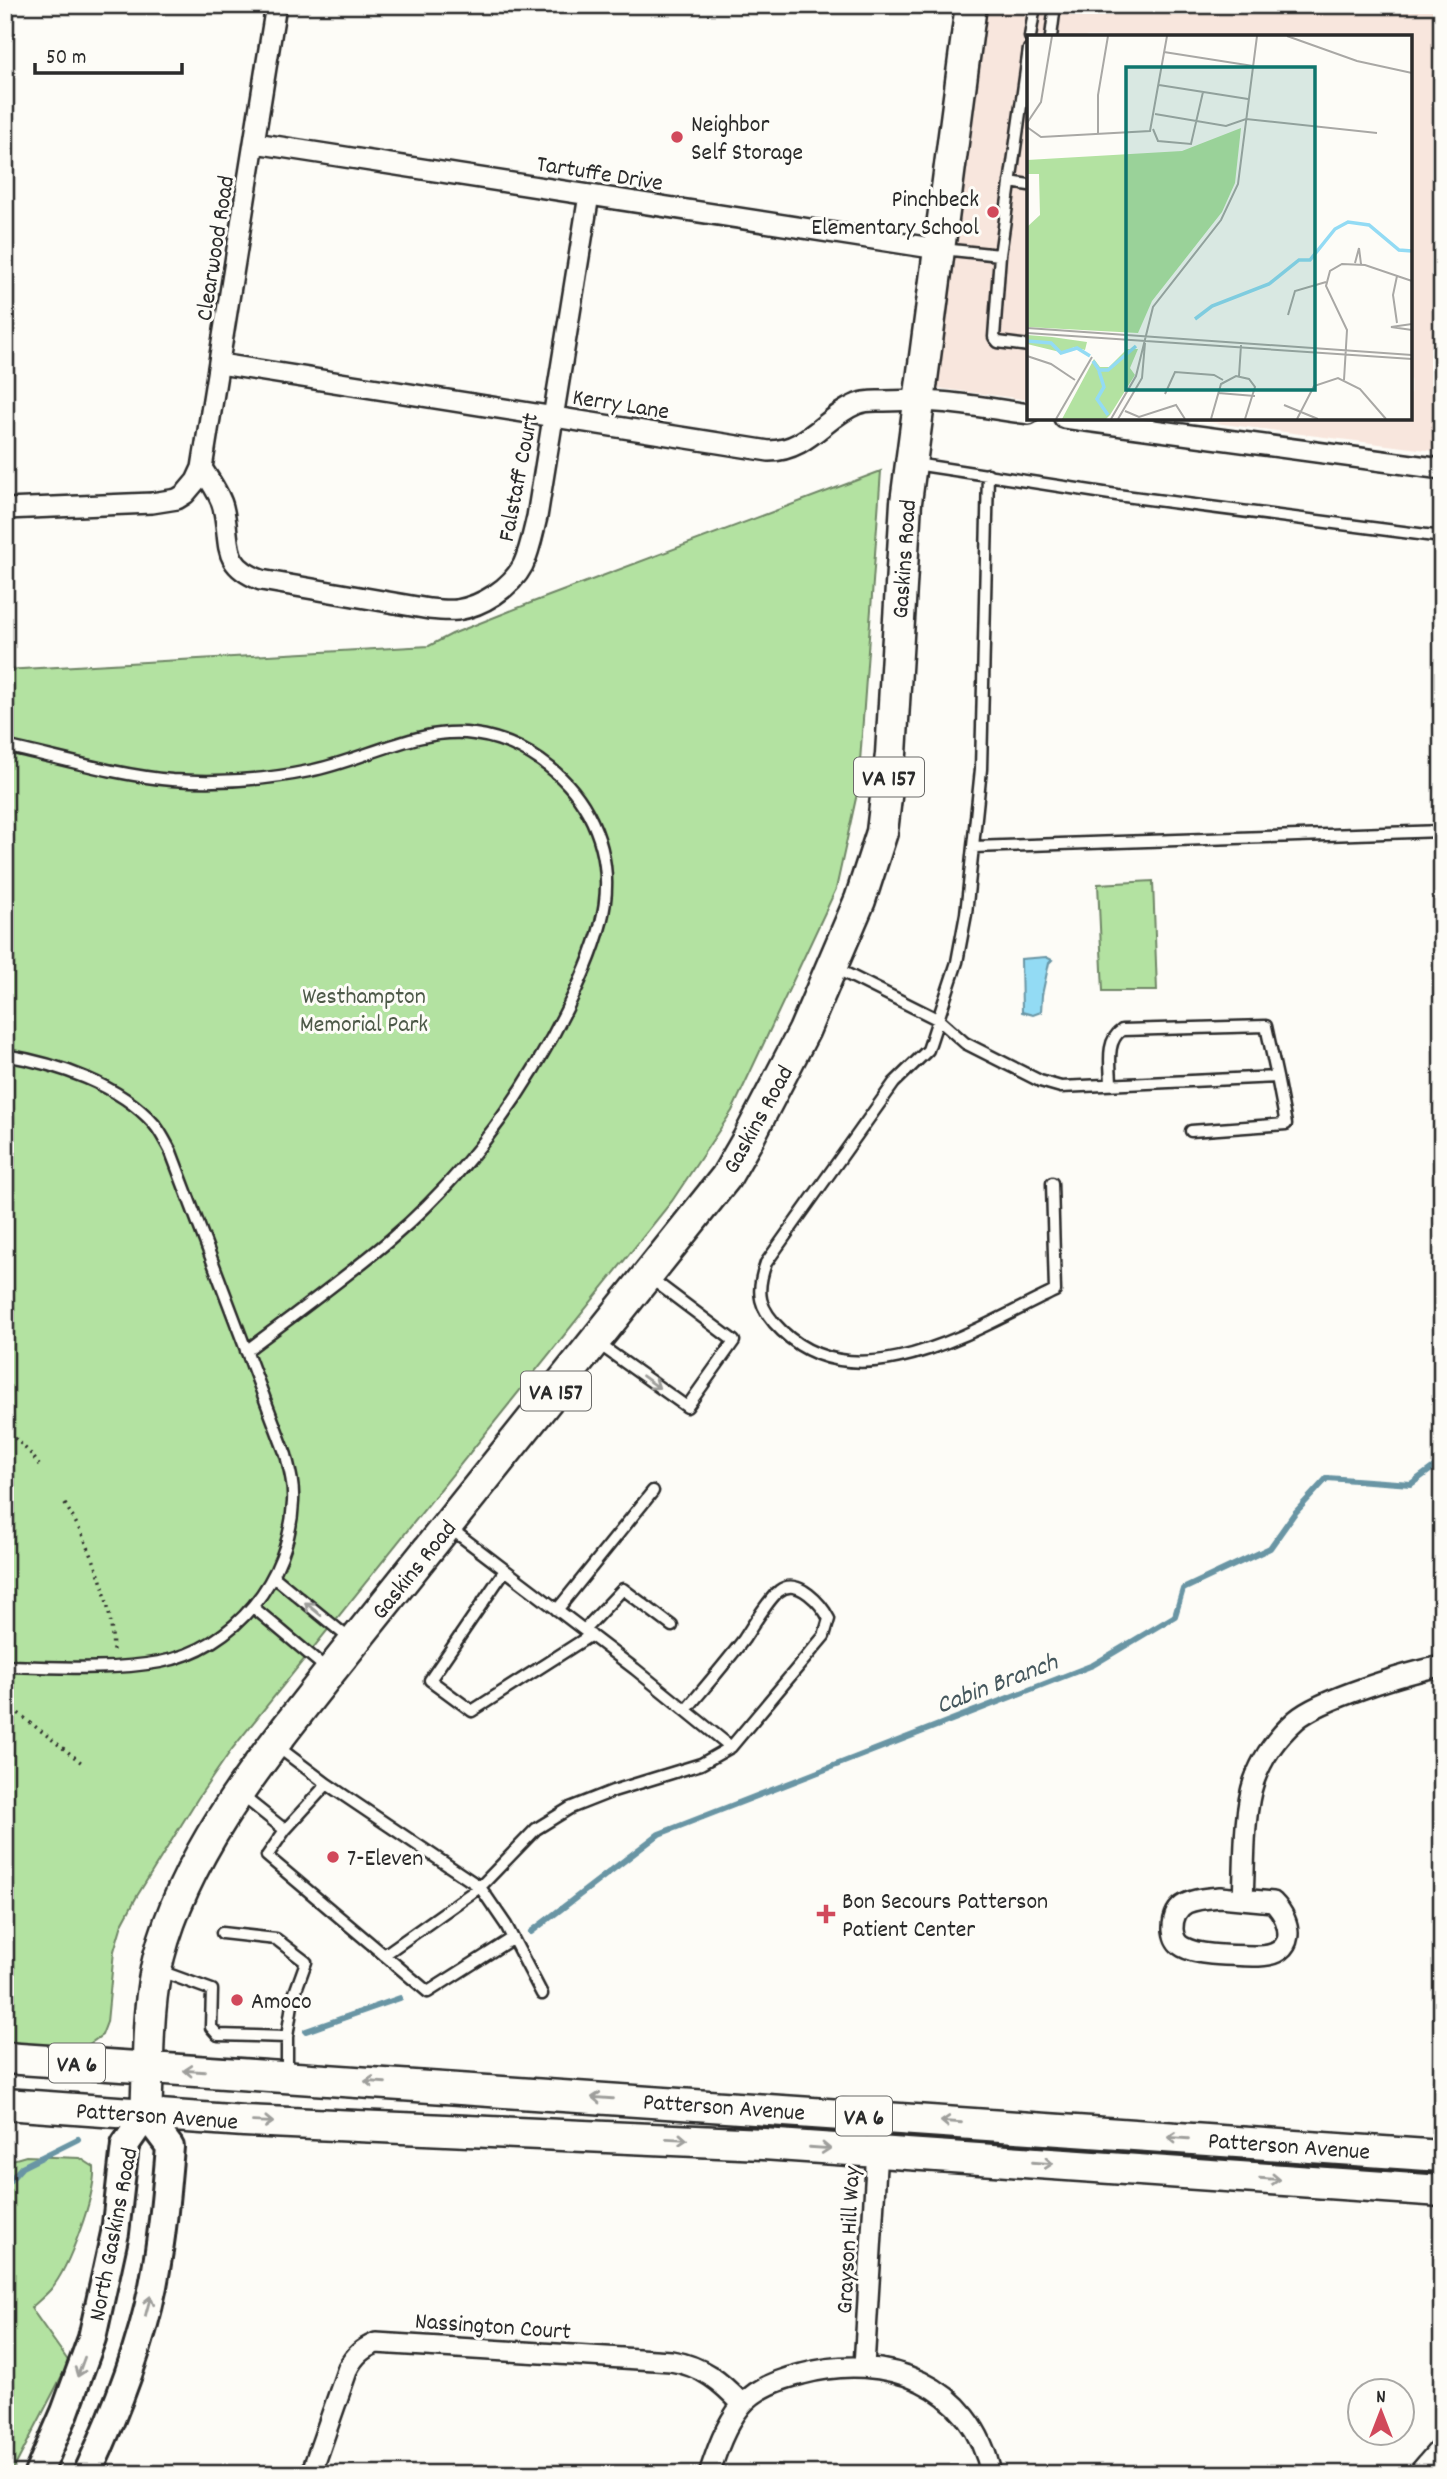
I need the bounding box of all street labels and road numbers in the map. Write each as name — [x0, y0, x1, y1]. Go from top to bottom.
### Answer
street label: Tartuffe Drive — [534, 148, 665, 202]
street label: Clearwood Road — [189, 173, 245, 324]
street label: Kerry Lane — [570, 382, 671, 430]
street label: Falstaff Court — [491, 410, 549, 545]
street label: Gaskins Road — [885, 499, 927, 620]
road number: VA 157 — [854, 758, 924, 796]
street label: Gaskins Road — [716, 1060, 803, 1181]
road number: VA 157 — [521, 1372, 591, 1410]
street label: Gaskins Road — [365, 1514, 466, 1628]
road number: VA 6 — [49, 2044, 105, 2082]
street label: Patterson Avenue — [642, 2086, 806, 2132]
street label: Patterson Avenue — [75, 2095, 239, 2141]
road number: VA 6 — [836, 2096, 892, 2136]
street label: Patterson Avenue — [1207, 2125, 1371, 2171]
street label: North Gaskins Road — [81, 2145, 148, 2324]
street label: Grayson Hill Way — [829, 2164, 871, 2315]
street label: Nassington Court — [414, 2306, 572, 2350]

